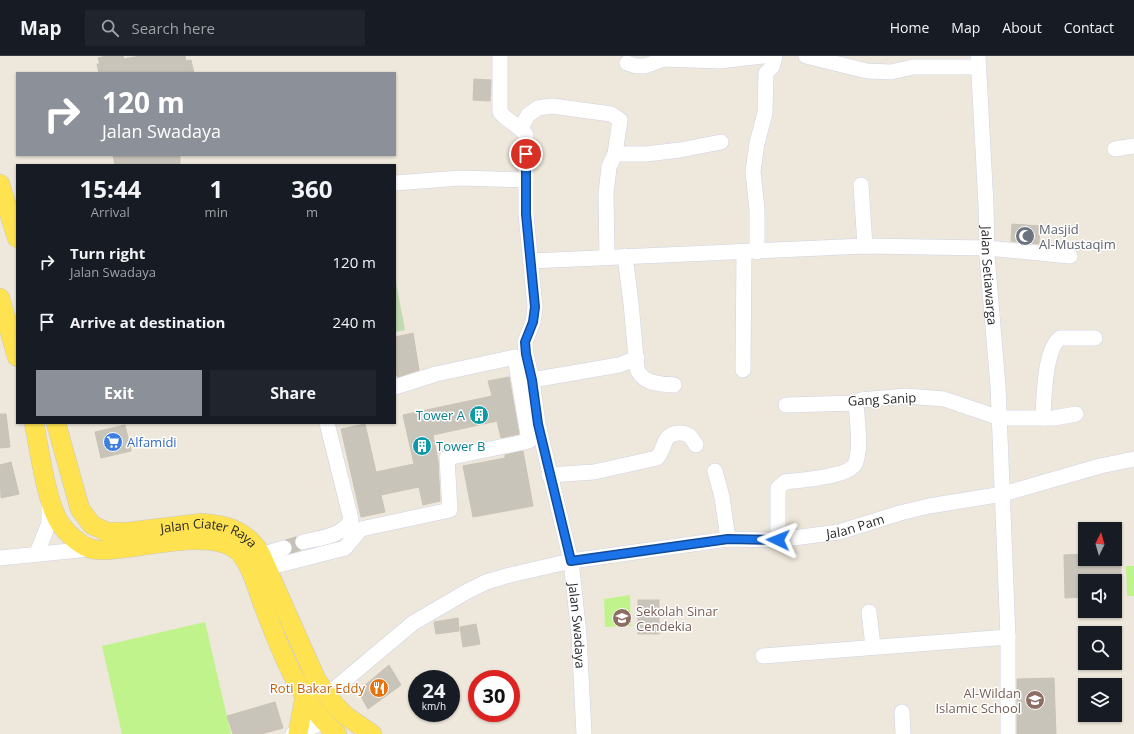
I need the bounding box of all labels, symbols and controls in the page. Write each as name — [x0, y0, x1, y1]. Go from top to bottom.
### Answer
search box — [85, 10, 365, 46]
text: Map — [20, 15, 61, 41]
icon: search — [99, 17, 121, 39]
text: Search here — [131, 18, 215, 38]
text: Home — [890, 18, 929, 37]
text: Map — [951, 18, 980, 37]
text: About — [1002, 18, 1042, 37]
text: Contact — [1064, 18, 1114, 37]
text: 120 m — [102, 83, 185, 121]
icon: right — [36, 88, 88, 140]
text: Jalan Swadaya — [102, 119, 221, 143]
pin — [509, 137, 543, 171]
icon: arrive — [515, 143, 537, 165]
text: 15:44 — [79, 172, 141, 205]
text: 1 — [209, 172, 223, 205]
text: 360 — [291, 172, 333, 205]
text: Arrival — [91, 203, 130, 221]
text: min — [205, 203, 228, 221]
text: m — [306, 203, 318, 221]
place label: Masjid Al-Mustaqim — [1039, 220, 1116, 253]
street label: Jalan Setiawarga — [977, 224, 1002, 326]
mosque icon: Masjid Al-Mustaqim — [1014, 225, 1036, 247]
text: Turn right — [70, 243, 145, 263]
icon: right — [36, 251, 58, 273]
text: 120 m — [332, 252, 376, 272]
text: Jalan Swadaya — [70, 263, 156, 281]
icon: arrive — [36, 311, 58, 333]
text: Arrive at destination — [70, 312, 225, 332]
text: 240 m — [332, 312, 376, 332]
button: Exit — [36, 370, 202, 416]
button: Share — [210, 370, 376, 416]
street label: Gang Sanip — [847, 388, 917, 410]
building icon: Tower A — [468, 404, 490, 426]
place label: Tower A — [416, 406, 466, 424]
supermarket icon: Alfamidi — [102, 431, 124, 453]
place label: Alfamidi — [127, 433, 177, 451]
building icon: Tower B — [411, 435, 433, 457]
place label: Tower B — [436, 437, 485, 455]
street label: Jalan Pam — [823, 509, 886, 543]
street label: Jalan Ciater Raya — [157, 514, 261, 551]
position arrow — [757, 519, 799, 561]
north arrow — [1078, 522, 1122, 566]
map controls — [1078, 522, 1122, 722]
button: sound — [1078, 574, 1122, 618]
street label: Jalan Swadaya — [564, 580, 590, 669]
place label: Sekolah Sinar Cendekia — [636, 602, 719, 635]
school or university icon: Sekolah Sinar Cendekia — [611, 607, 633, 629]
button: search — [1078, 626, 1122, 670]
speed limit sign: 30 — [468, 670, 520, 722]
restaurant icon: Roti Bakar Eddy — [368, 677, 390, 699]
text: 24 — [423, 677, 445, 704]
button: layers — [1078, 678, 1122, 722]
place label: Roti Bakar Eddy — [270, 679, 365, 697]
place label: Al-Wildan Islamic School — [935, 684, 1021, 717]
school or university icon: Al-Wildan Islamic School — [1024, 689, 1046, 711]
text: km/h — [422, 699, 446, 713]

